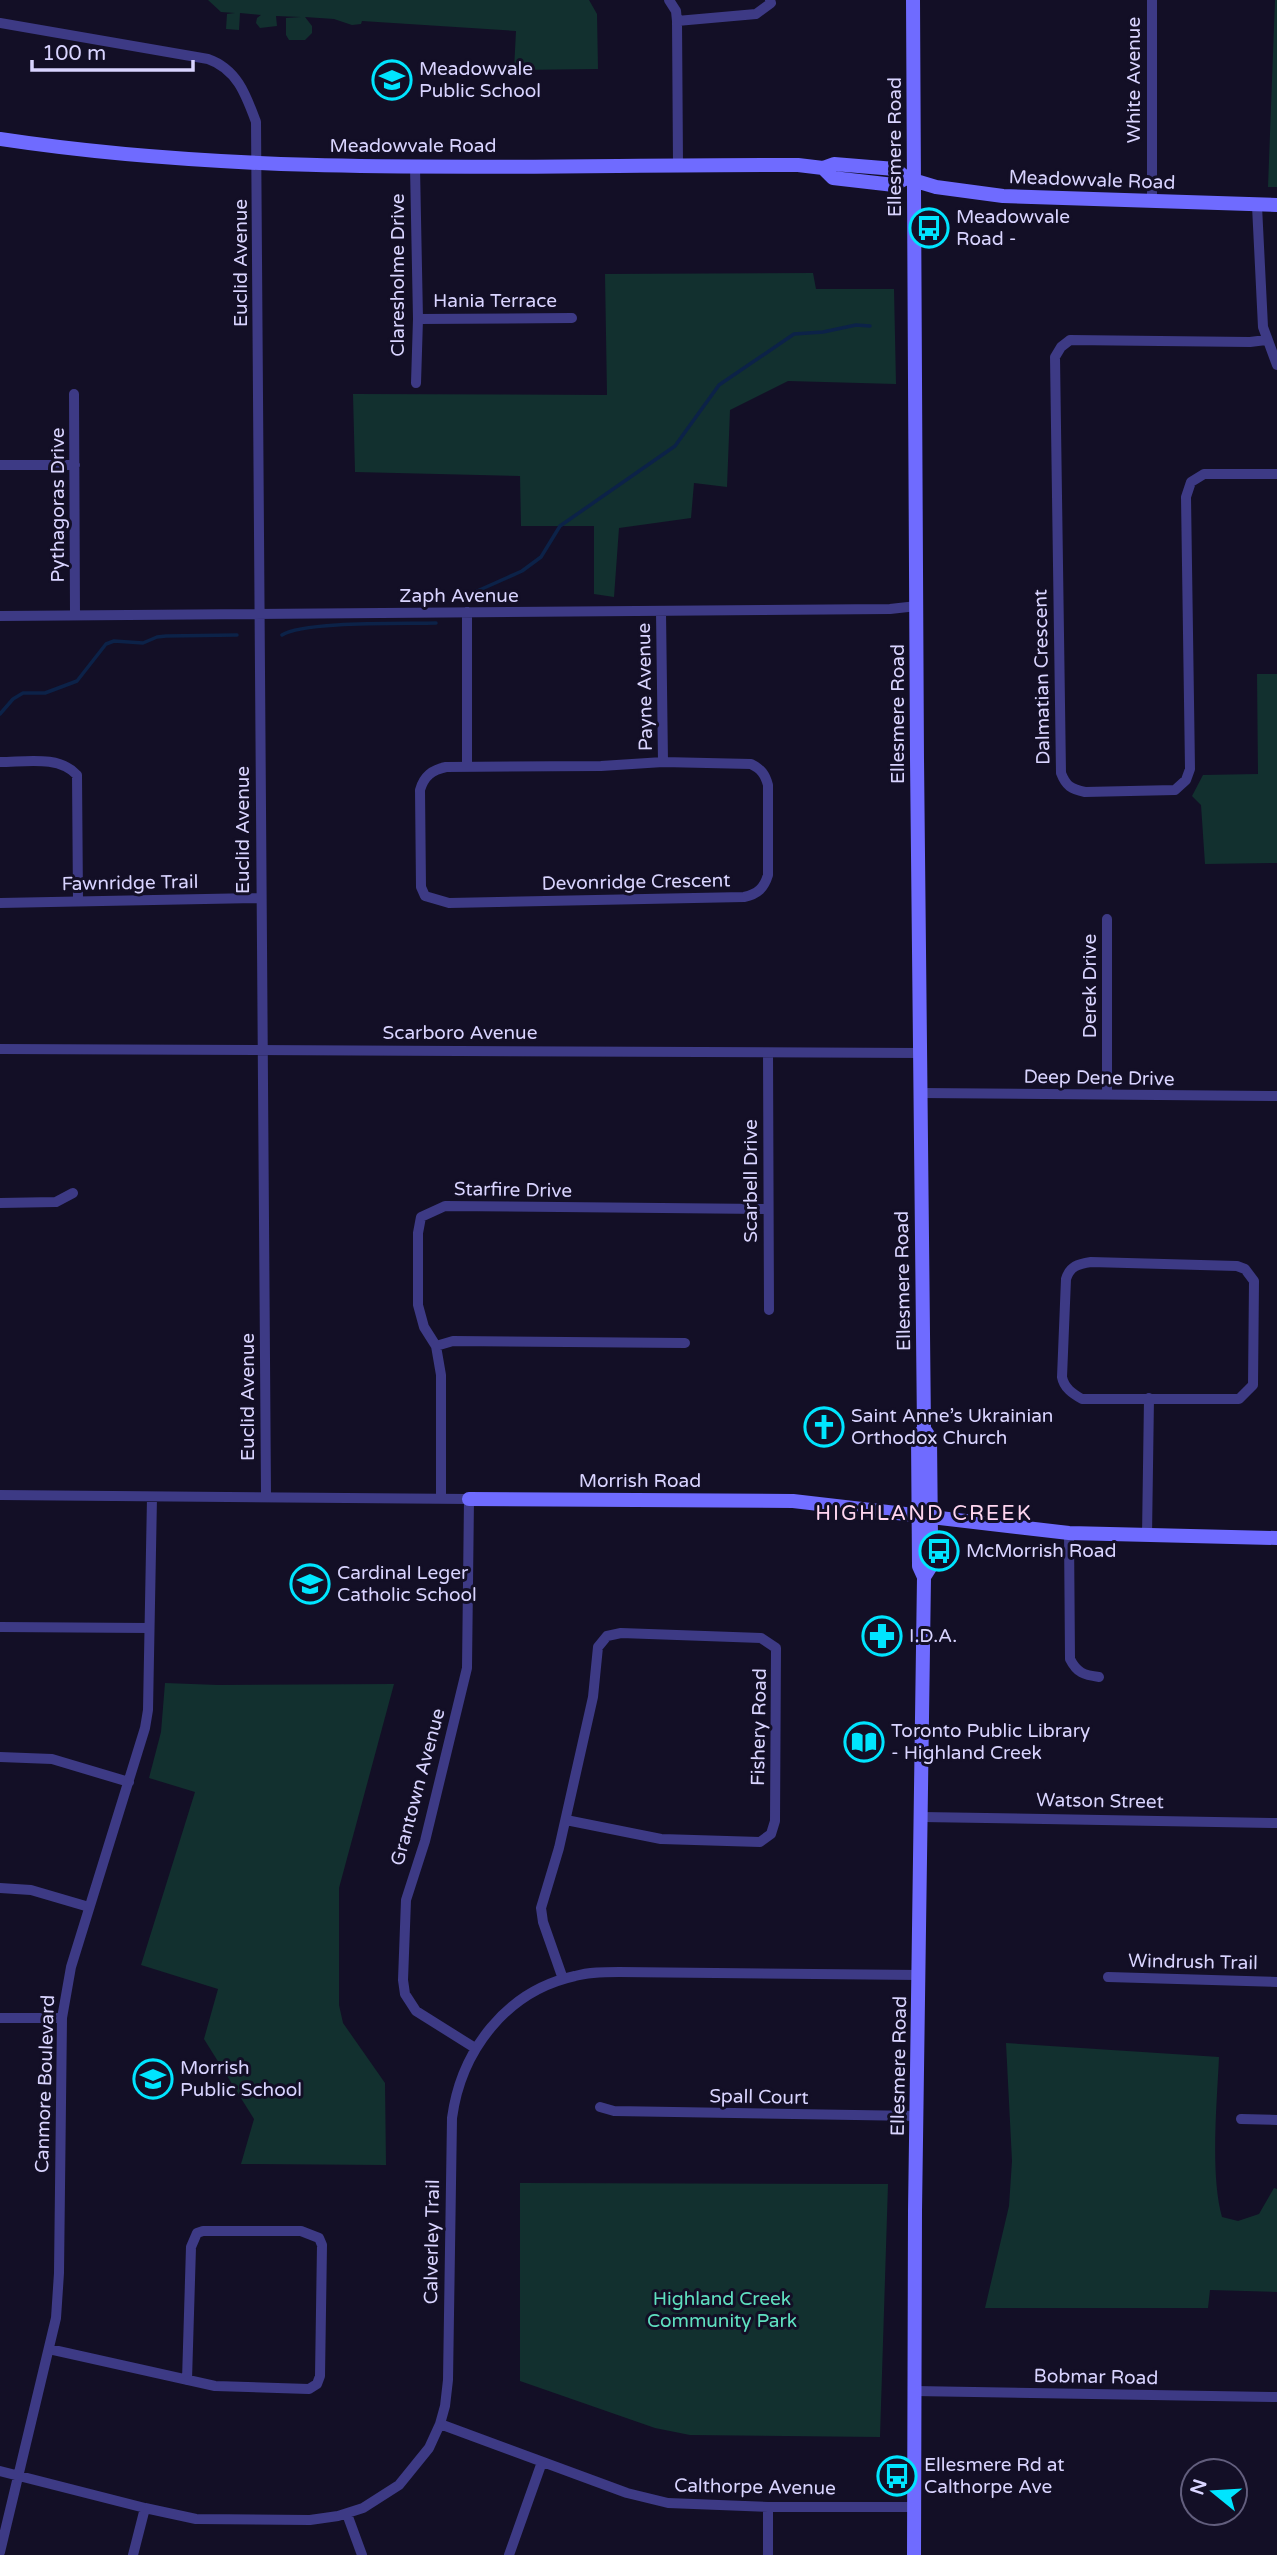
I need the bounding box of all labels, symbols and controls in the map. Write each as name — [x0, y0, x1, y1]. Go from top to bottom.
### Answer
street label: White Avenue — [1123, 17, 1145, 143]
scale bar — [32, 28, 192, 72]
text: 100 m — [42, 41, 106, 66]
place label: Meadowvale Public School — [419, 58, 541, 102]
school or university icon: Meadowvale Public School — [371, 59, 413, 101]
street label: Ellesmere Road — [884, 77, 906, 217]
street label: Meadowvale Road — [330, 135, 496, 157]
street label: Meadowvale Road — [1008, 166, 1176, 194]
street label: Claresholme Drive — [387, 193, 409, 357]
street label: Euclid Avenue — [230, 199, 252, 327]
place label: Meadowvale Road - — [956, 206, 1070, 250]
bus stop icon: Meadowvale Road - — [908, 207, 950, 249]
street label: Hania Terrace — [433, 290, 557, 312]
street label: Pythagoras Drive — [47, 427, 69, 583]
street label: Zaph Avenue — [399, 585, 519, 607]
street label: Dalmatian Crescent — [1029, 589, 1055, 765]
street label: Payne Avenue — [633, 623, 657, 751]
street label: Ellesmere Road — [887, 644, 909, 784]
street label: Euclid Avenue — [232, 766, 254, 894]
street label: Devonridge Crescent — [541, 869, 731, 895]
street label: Fawnridge Trail — [61, 871, 199, 895]
street label: Derek Drive — [1079, 934, 1101, 1038]
street label: Scarboro Avenue — [383, 1022, 537, 1044]
street label: Deep Dene Drive — [1023, 1066, 1175, 1090]
street label: Scarbell Drive — [740, 1119, 762, 1243]
street label: Starfire Drive — [454, 1178, 572, 1202]
street label: Ellesmere Road — [891, 1211, 915, 1351]
street label: Euclid Avenue — [237, 1333, 259, 1461]
place label: Saint Anne’s Ukrainian Orthodox Church — [851, 1405, 1053, 1449]
church icon: Saint Anne’s Ukrainian Orthodox Church — [803, 1406, 845, 1448]
street label: Morrish Road — [579, 1470, 701, 1492]
district label: HIGHLAND CREEK — [815, 1501, 1033, 1526]
bus stop icon: McMorrish Road — [918, 1530, 960, 1572]
place label: McMorrish Road — [966, 1540, 1117, 1562]
place label: Cardinal Leger Catholic School — [337, 1562, 477, 1606]
school or university icon: Cardinal Leger Catholic School — [289, 1563, 331, 1605]
pharmacy icon: I.D.A. — [861, 1615, 903, 1657]
place label: I.D.A. — [909, 1625, 957, 1647]
street label: Fishery Road — [747, 1668, 771, 1786]
street label: Grantown Avenue — [386, 1706, 450, 1868]
place label: Toronto Public Library - Highland Creek — [891, 1720, 1090, 1764]
library icon: Toronto Public Library - Highland Creek — [843, 1721, 885, 1763]
street label: Watson Street — [1036, 1789, 1164, 1813]
street label: Windrush Trail — [1128, 1950, 1258, 1974]
street label: Canmore Boulevard — [31, 1994, 59, 2174]
street label: Ellesmere Road — [887, 1996, 911, 2136]
place label: Morrish Public School — [180, 2057, 302, 2101]
school or university icon: Morrish Public School — [132, 2058, 174, 2100]
street label: Spall Court — [709, 2085, 809, 2109]
street label: Calverley Trail — [420, 2179, 444, 2305]
park label: Highland Creek Community Park — [647, 2288, 797, 2332]
street label: Bobmar Road — [1033, 2365, 1159, 2389]
place label: Ellesmere Rd at Calthorpe Ave — [924, 2454, 1065, 2498]
bus stop icon: Ellesmere Rd at Calthorpe Ave — [876, 2455, 918, 2497]
north arrow — [1179, 2457, 1249, 2527]
street label: Calthorpe Avenue — [674, 2475, 836, 2499]
text: N — [1186, 2476, 1212, 2498]

